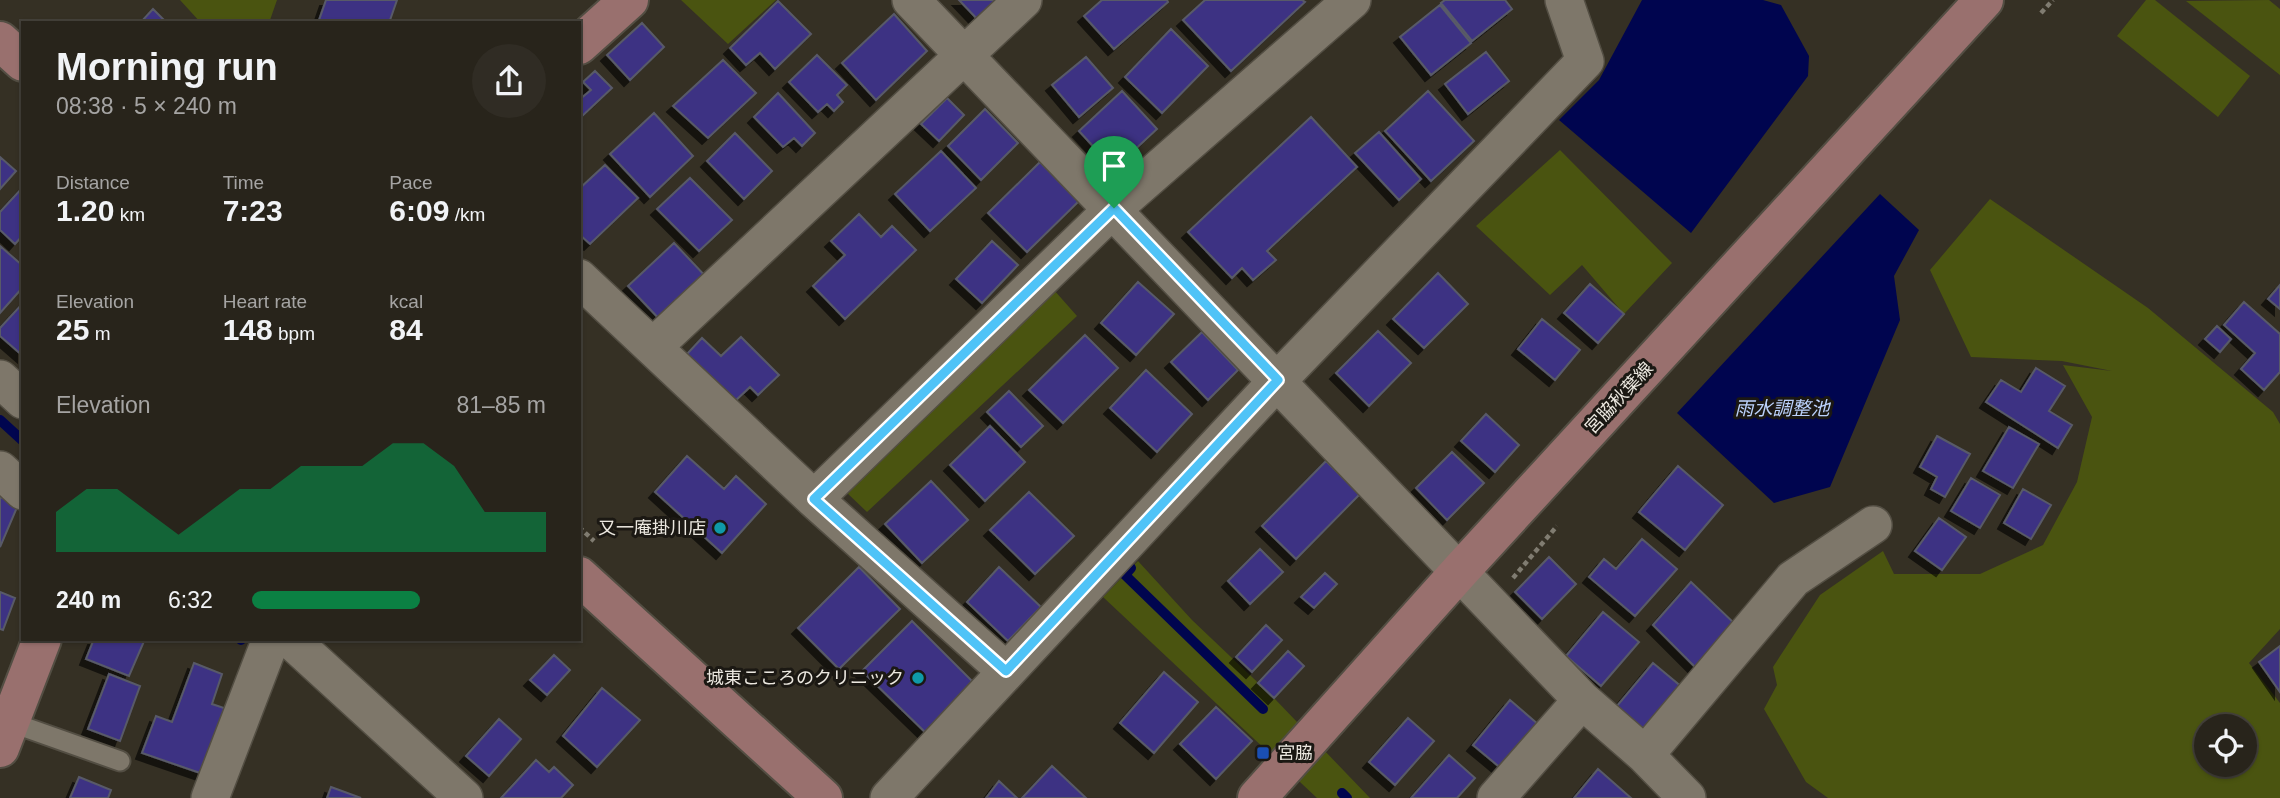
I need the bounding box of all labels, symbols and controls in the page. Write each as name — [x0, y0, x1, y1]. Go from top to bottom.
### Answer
button: share — [472, 44, 546, 118]
text: Morning run — [56, 46, 278, 88]
text: 08:38 · 5 × 240 m — [56, 93, 237, 119]
pin — [1084, 136, 1144, 208]
icon: arrive — [1095, 147, 1133, 185]
text: Distance — [56, 172, 130, 193]
text: Time — [223, 172, 264, 193]
text: Pace — [389, 172, 433, 193]
text: 1.20 — [56, 194, 114, 227]
text: 7:23 — [223, 194, 283, 227]
text: 6:09 — [389, 194, 449, 227]
text: km — [114, 204, 145, 225]
text: /km — [449, 204, 485, 225]
text: Elevation — [56, 291, 134, 312]
text: Heart rate — [223, 291, 307, 312]
text: kcal — [389, 291, 423, 312]
text: 25 — [56, 313, 89, 346]
text: 148 — [223, 313, 273, 346]
text: 84 — [389, 313, 423, 346]
text: m — [89, 323, 110, 344]
text: bpm — [273, 323, 315, 344]
street label: 宮脇秋葉線 — [1581, 358, 1657, 438]
text: Elevation — [56, 392, 151, 418]
text: 81–85 m — [456, 392, 546, 418]
water label: 雨水調整池 — [1734, 398, 1831, 419]
place label: 又一庵掛川店 — [598, 518, 706, 538]
marker: 又一庵掛川店 — [712, 520, 728, 536]
text: 240 m — [56, 587, 121, 613]
text: 6:32 — [168, 587, 213, 613]
place label: 城東こころのクリニック — [706, 668, 904, 688]
marker: 城東こころのクリニック — [910, 670, 926, 686]
map controls — [2194, 714, 2257, 777]
button: locate — [2194, 714, 2257, 777]
place label: 宮脇 — [1277, 743, 1313, 763]
marker: 宮脇 — [1255, 745, 1271, 761]

